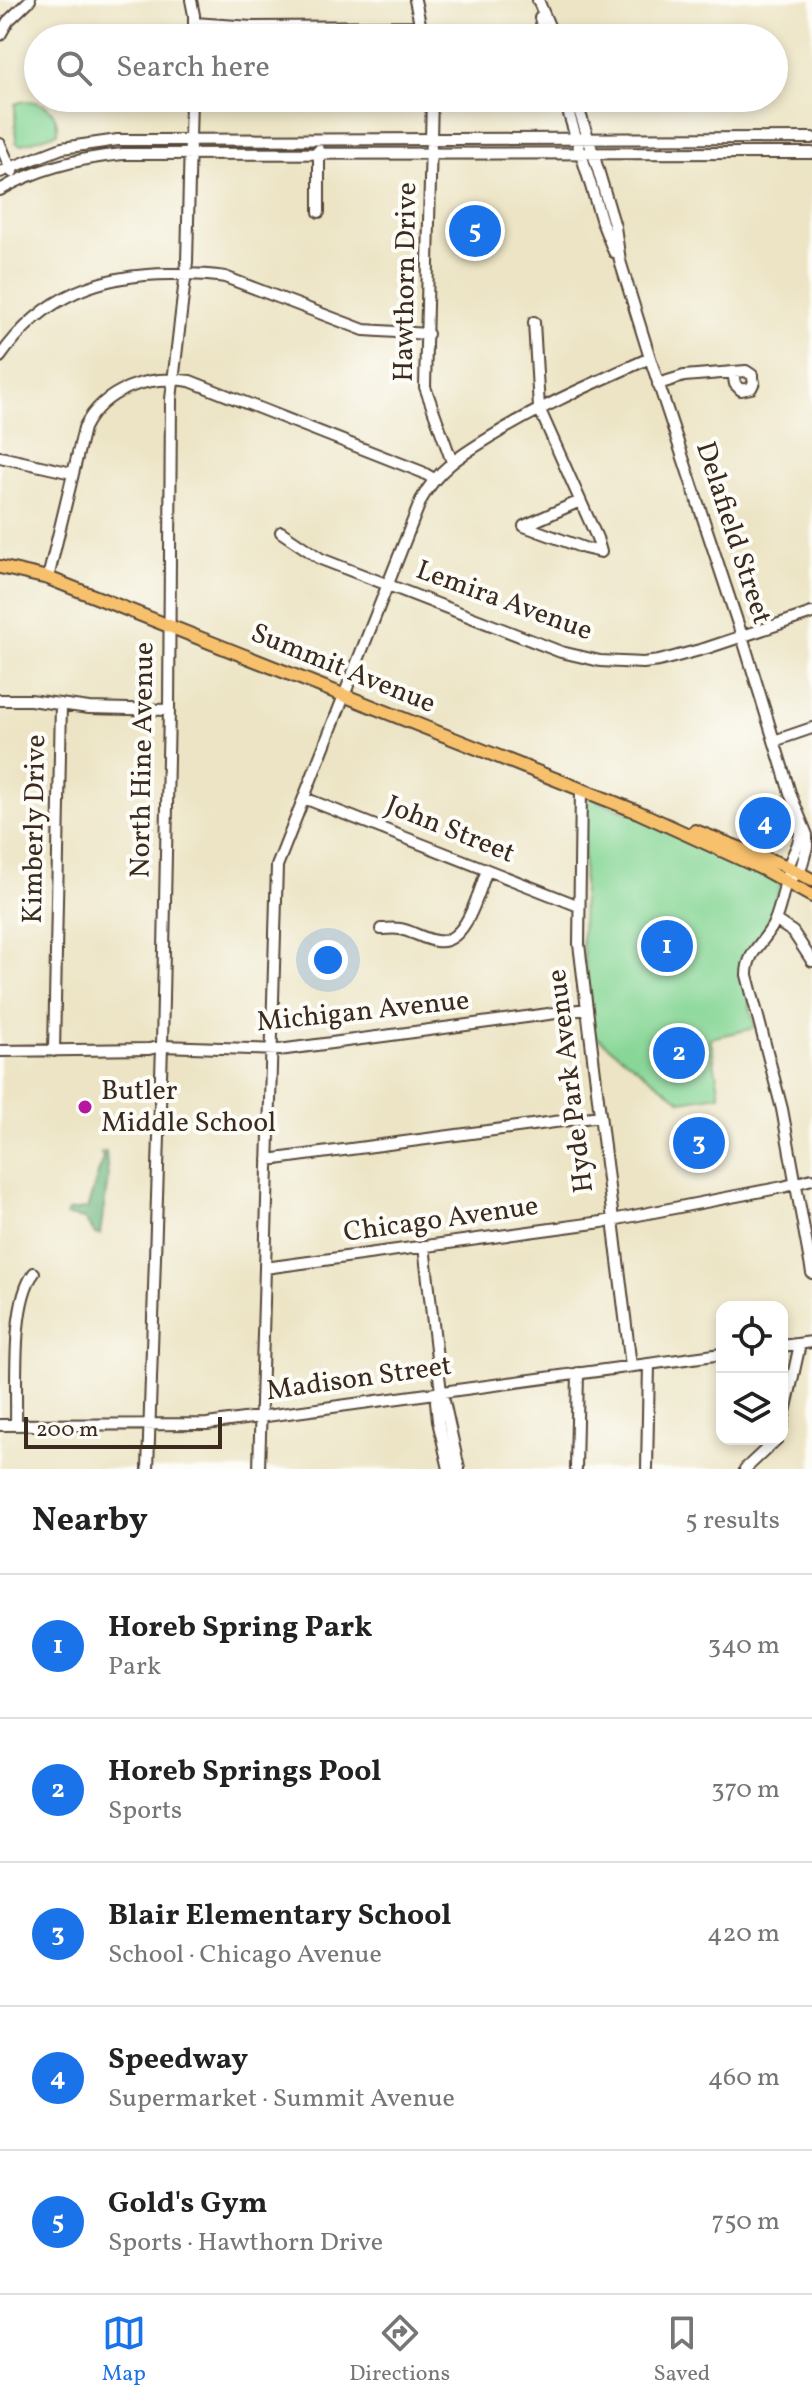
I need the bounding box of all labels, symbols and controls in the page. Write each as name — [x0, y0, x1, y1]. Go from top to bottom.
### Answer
search box — [24, 24, 788, 112]
icon: search — [52, 46, 96, 90]
text: Search here — [116, 47, 270, 89]
street label: Hawthorn Drive — [385, 182, 427, 382]
pin: 5 — [449, 201, 501, 261]
street label: Delafield Street — [685, 437, 781, 629]
street label: Lemira Avenue — [410, 551, 598, 651]
street label: Summit Avenue — [245, 614, 441, 724]
street label: North Hine Avenue — [121, 642, 165, 878]
street label: Kimberly Drive — [14, 734, 56, 924]
street label: John Street — [380, 786, 520, 874]
pin: 4 — [739, 793, 791, 853]
pin: 1 — [641, 916, 693, 976]
your location — [308, 940, 348, 980]
street label: Hyde Park Avenue — [538, 967, 604, 1195]
street label: Michigan Avenue — [255, 981, 471, 1043]
pin: 2 — [653, 1023, 705, 1083]
place label: Butler Middle School — [101, 1072, 276, 1143]
marker: Butler Middle School — [76, 1098, 94, 1116]
pin: 3 — [673, 1113, 725, 1173]
street label: Chicago Avenue — [341, 1187, 541, 1253]
map controls — [716, 1301, 788, 1445]
button: locate — [716, 1301, 788, 1373]
street label: Madison Street — [264, 1347, 454, 1411]
button: layers — [716, 1373, 788, 1445]
scale bar — [24, 1413, 222, 1449]
text: 200 m — [36, 1415, 98, 1446]
text: Nearby — [32, 1498, 148, 1545]
text: 5 results — [685, 1503, 780, 1539]
text: Horeb Spring Park — [108, 1607, 373, 1649]
text: 1 — [53, 1628, 63, 1664]
text: 340 m — [708, 1628, 780, 1664]
text: Park — [108, 1649, 161, 1685]
text: Horeb Springs Pool — [108, 1751, 381, 1793]
text: 2 — [51, 1772, 65, 1808]
text: 370 m — [711, 1772, 780, 1808]
text: Sports — [108, 1793, 182, 1829]
text: Blair Elementary School — [108, 1895, 451, 1937]
text: 3 — [51, 1916, 65, 1952]
text: 420 m — [707, 1916, 780, 1952]
text: School · Chicago Avenue — [108, 1937, 382, 1973]
text: Speedway — [108, 2039, 248, 2081]
text: 4 — [50, 2060, 66, 2096]
text: 460 m — [708, 2060, 780, 2096]
text: Supermarket · Summit Avenue — [108, 2081, 455, 2117]
text: Gold's Gym — [108, 2183, 268, 2225]
text: 5 — [52, 2204, 64, 2240]
text: 750 m — [712, 2204, 780, 2240]
text: Sports · Hawthorn Drive — [108, 2225, 383, 2261]
tab: Map — [102, 2311, 146, 2390]
tab: Directions — [349, 2311, 450, 2390]
tab: Saved — [654, 2311, 710, 2390]

